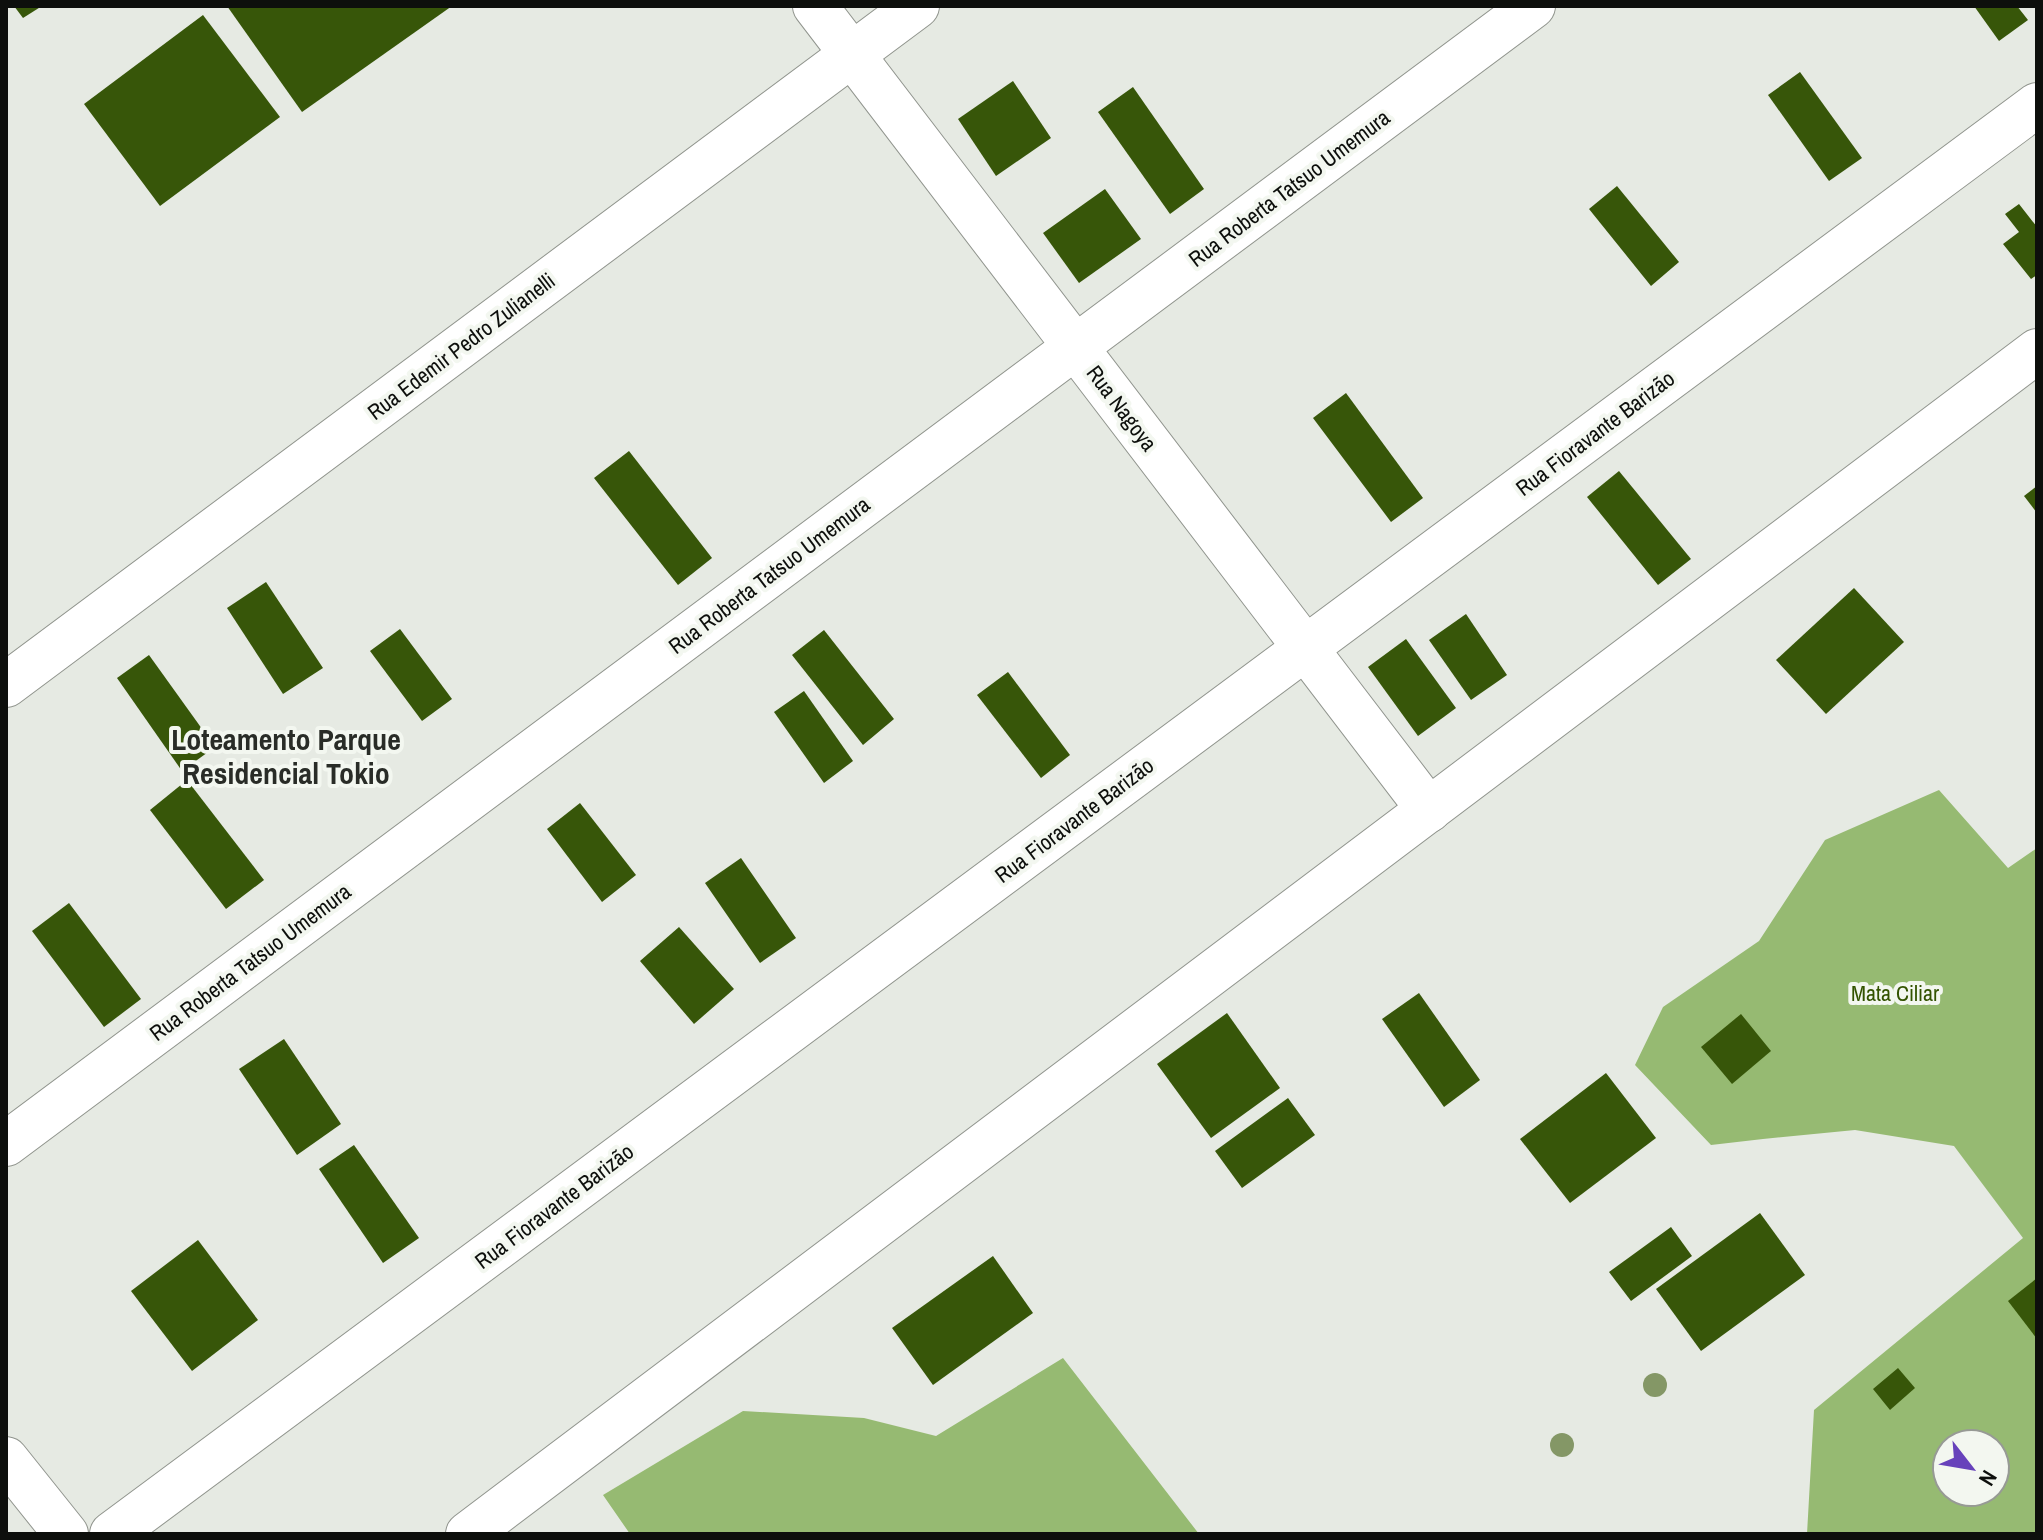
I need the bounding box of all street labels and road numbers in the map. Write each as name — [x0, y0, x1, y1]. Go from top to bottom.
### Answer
street label: Rua Roberta Tatsuo Umemura — [1182, 102, 1396, 274]
street label: Rua Edemir Pedro Zulianelli — [361, 266, 561, 426]
street label: Rua Nagoya — [1080, 359, 1164, 457]
street label: Rua Fioravante Barizão — [1509, 363, 1681, 503]
street label: Rua Roberta Tatsuo Umemura — [662, 489, 876, 661]
street label: Rua Fioravante Barizão — [988, 750, 1160, 890]
street label: Rua Roberta Tatsuo Umemura — [143, 876, 357, 1048]
street label: Rua Fioravante Barizão — [468, 1136, 640, 1276]

